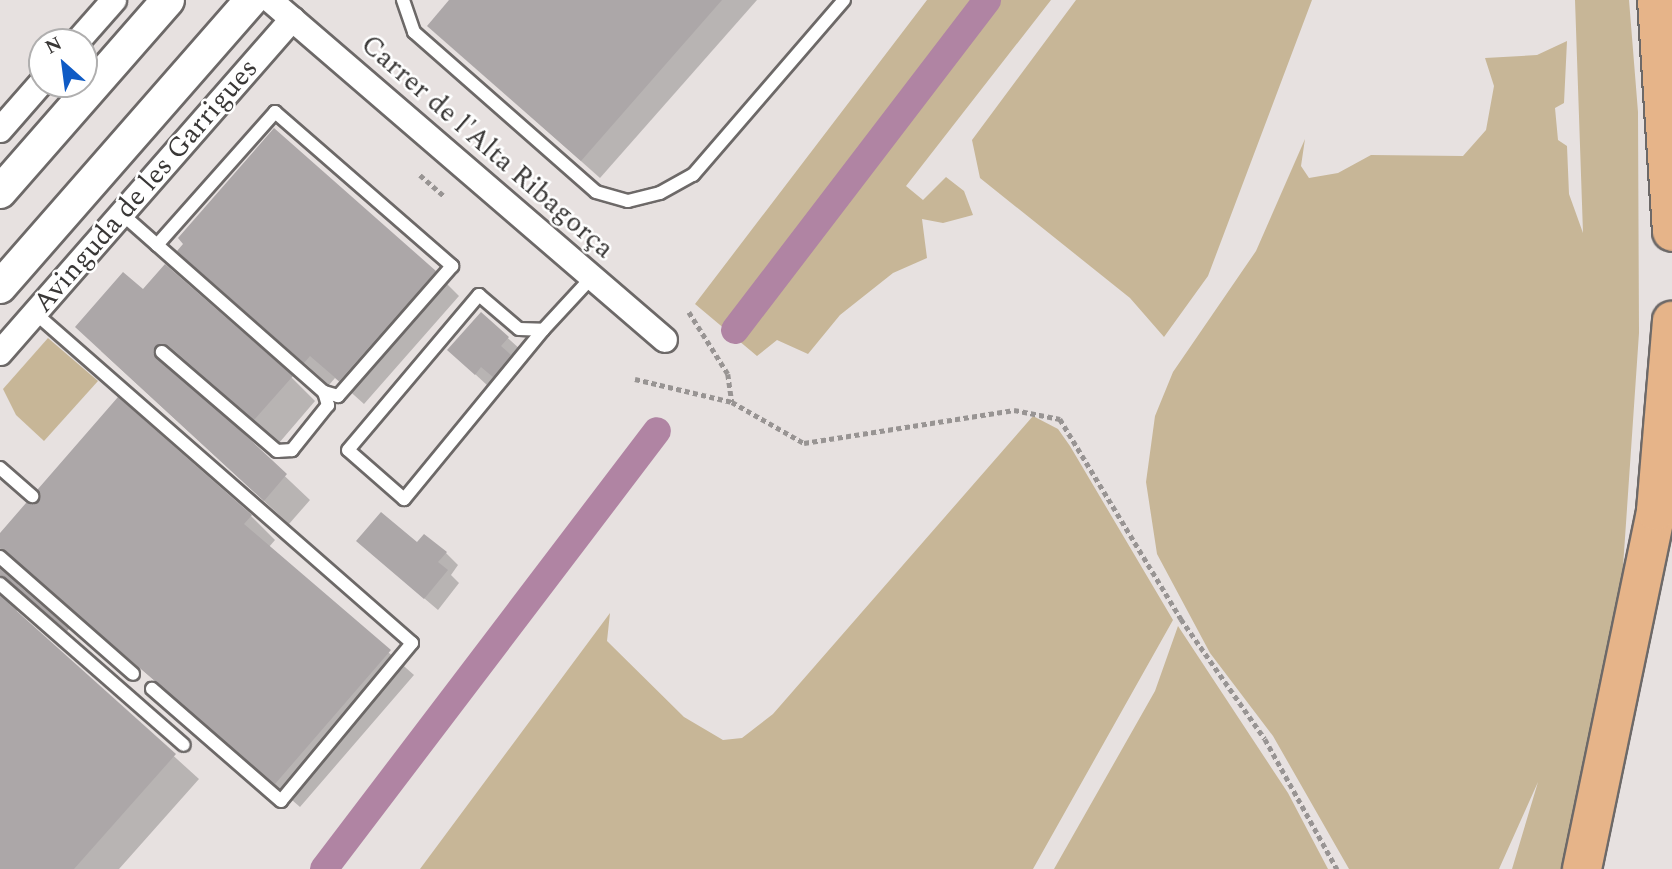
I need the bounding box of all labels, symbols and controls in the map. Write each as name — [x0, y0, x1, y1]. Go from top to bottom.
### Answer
north arrow — [28, 28, 98, 98]
street label: Carrer de l'Alta Ribagorça — [354, 28, 620, 266]
text: N — [40, 29, 67, 62]
street label: Avinguda de les Garrigues — [27, 52, 265, 320]

